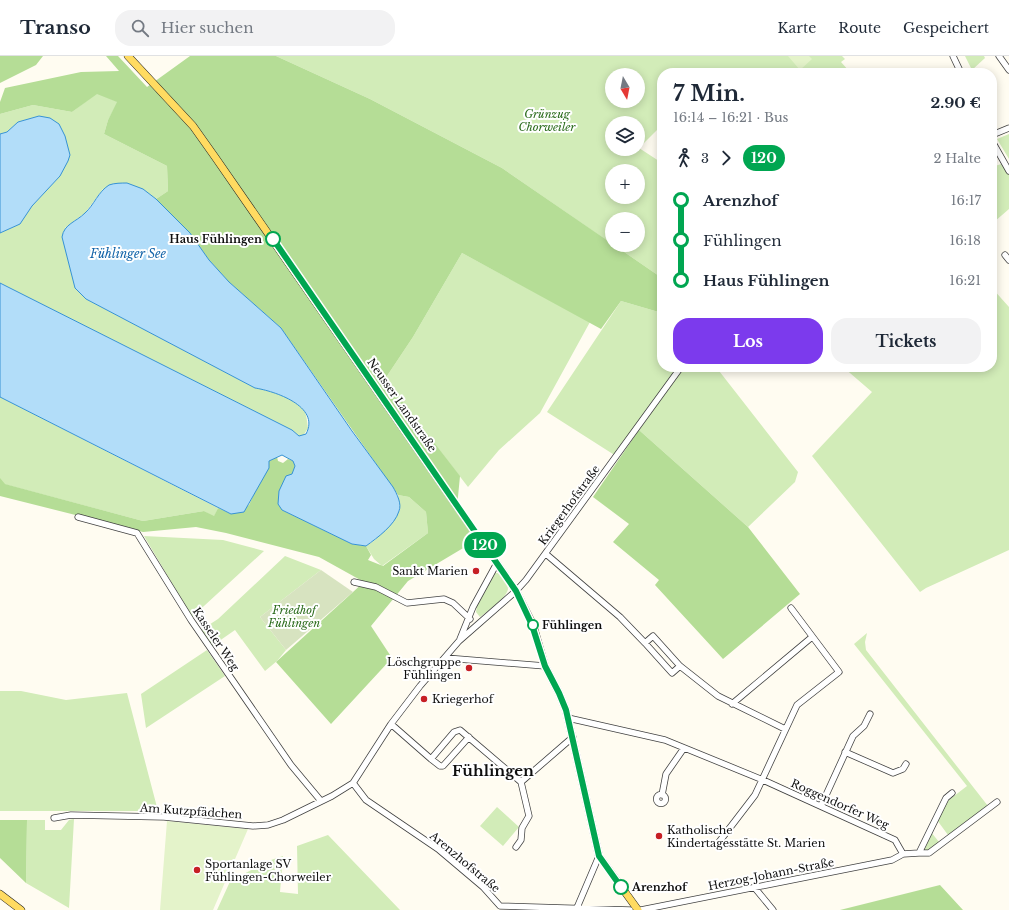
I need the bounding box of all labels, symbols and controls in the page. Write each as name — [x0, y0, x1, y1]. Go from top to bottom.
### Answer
search box — [115, 10, 395, 46]
text: Transo — [20, 16, 91, 39]
icon: search — [129, 17, 151, 39]
text: Hier suchen — [161, 18, 254, 37]
text: Karte — [778, 19, 816, 37]
text: Route — [838, 19, 881, 37]
text: Gespeichert — [903, 19, 989, 37]
north arrow — [605, 68, 645, 108]
map controls — [605, 68, 645, 252]
text: 7 Min. — [673, 80, 745, 107]
text: 2.90 € — [930, 93, 981, 112]
park label: Grünzug Chorweiler — [519, 107, 576, 134]
text: 16:14 – 16:21 · Bus — [673, 109, 789, 126]
button: layers — [605, 116, 645, 156]
icon: walk — [673, 147, 695, 169]
icon: forward — [715, 147, 737, 169]
text: 120 — [751, 149, 777, 167]
text: 3 — [701, 150, 709, 167]
text: 2 Halte — [933, 150, 981, 167]
button: + — [605, 164, 645, 204]
text: Arenzhof — [703, 191, 778, 210]
text: 16:17 — [951, 192, 981, 209]
button: − — [605, 212, 645, 252]
marker: Haus Fühlingen — [265, 231, 281, 247]
text: Fühlingen — [703, 231, 782, 250]
place label: Haus Fühlingen — [169, 232, 262, 246]
text: 16:18 — [949, 232, 981, 249]
water label: Fühlinger See — [89, 246, 166, 261]
text: Haus Fühlingen — [703, 271, 829, 290]
text: 16:21 — [949, 272, 981, 289]
button: Los — [673, 318, 823, 364]
button: Tickets — [831, 318, 981, 364]
street label: Neusser Landstraße — [364, 355, 440, 455]
street label: Kriegerhofstraße — [535, 462, 603, 548]
line badge: 120 — [462, 532, 508, 558]
text: 120 — [472, 536, 498, 554]
place label: Sankt Marien — [392, 564, 468, 578]
marker: Sankt Marien — [471, 566, 481, 576]
park label: Friedhof Fühlingen — [267, 603, 320, 630]
street label: Kasseler Weg — [190, 605, 243, 674]
place label: Fühlingen — [542, 618, 602, 632]
marker: Fühlingen — [527, 619, 539, 631]
place label: Löschgruppe Fühlingen — [387, 655, 461, 682]
marker: Löschgruppe Fühlingen — [464, 663, 474, 673]
place label: Kriegerhof — [432, 692, 495, 706]
marker: Kriegerhof — [419, 694, 429, 704]
district label: Fühlingen — [452, 761, 534, 780]
street label: Roggendorfer Weg — [789, 776, 892, 832]
street label: Am Kutzpfädchen — [138, 800, 243, 822]
place label: Katholische Kindertagesstätte St. Marien — [667, 823, 826, 850]
street label: Arenzhofstraße — [426, 828, 503, 895]
marker: Katholische Kindertagesstätte St. Marien — [654, 831, 664, 841]
street label: Herzog-Johann-Straße — [707, 855, 835, 893]
place label: Sportanlage SV Fühlingen-Chorweiler — [205, 857, 332, 884]
marker: Sportanlage SV Fühlingen-Chorweiler — [192, 865, 202, 875]
marker: Arenzhof — [613, 879, 629, 895]
place label: Arenzhof — [631, 880, 688, 894]

